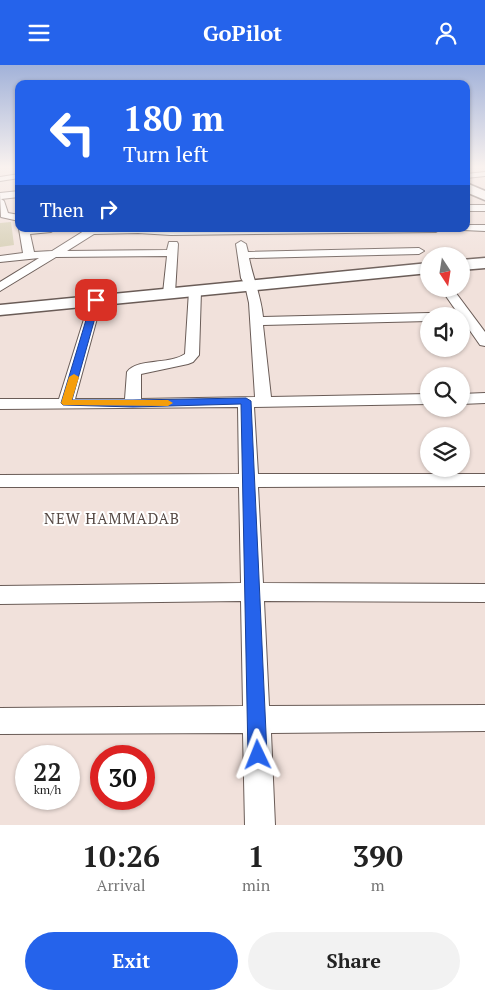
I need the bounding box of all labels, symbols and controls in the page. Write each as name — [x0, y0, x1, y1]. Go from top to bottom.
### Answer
text: GoPilot — [203, 18, 282, 47]
icon: menu — [25, 19, 53, 47]
icon: person — [432, 19, 460, 47]
text: 180 m — [123, 95, 224, 141]
icon: left — [40, 100, 105, 165]
text: Turn left — [123, 139, 209, 168]
icon: right — [94, 195, 122, 223]
text: Then — [40, 197, 84, 222]
north arrow — [420, 247, 470, 297]
map controls — [420, 247, 470, 477]
pin — [75, 279, 117, 321]
icon: arrive — [82, 286, 110, 314]
button: sound — [420, 307, 470, 357]
button: search — [420, 367, 470, 417]
button: layers — [420, 427, 470, 477]
district label: NEW HAMMADAB — [44, 508, 180, 528]
position arrow — [231, 728, 283, 780]
speed limit sign: 30 — [90, 745, 155, 810]
text: 22 — [33, 755, 62, 788]
text: km/h — [34, 782, 61, 797]
text: 10:26 — [82, 836, 160, 876]
text: 1 — [248, 836, 265, 876]
text: 390 — [352, 836, 403, 876]
text: Arrival — [96, 874, 146, 896]
text: min — [242, 874, 270, 896]
text: m — [371, 874, 384, 896]
button: Exit — [25, 932, 238, 990]
button: Share — [248, 932, 460, 990]

